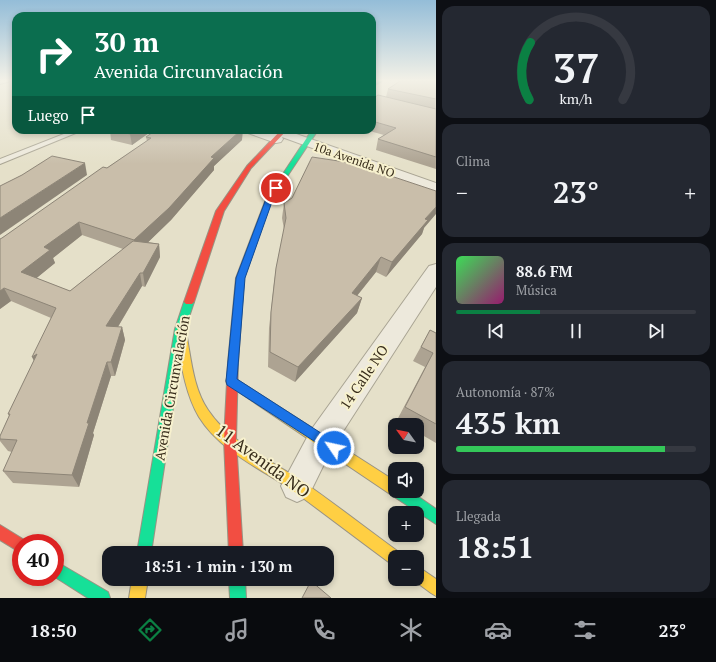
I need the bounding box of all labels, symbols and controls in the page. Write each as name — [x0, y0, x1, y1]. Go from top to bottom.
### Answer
text: 30 m — [94, 23, 159, 60]
icon: right — [28, 28, 80, 80]
text: 37 — [552, 40, 600, 95]
text: Avenida Circunvalación — [94, 59, 283, 83]
text: km/h — [560, 89, 593, 108]
icon: arrive — [77, 104, 99, 126]
text: Luego — [28, 105, 69, 125]
street label: 10a Avenida NO — [312, 139, 397, 180]
text: Clima — [456, 152, 490, 170]
pin — [259, 171, 293, 205]
text: 23° — [553, 172, 599, 212]
icon: arrive — [265, 177, 287, 199]
text: − — [456, 178, 468, 207]
text: + — [684, 178, 696, 207]
text: 88.6 FM — [516, 261, 573, 281]
text: Música — [516, 281, 557, 299]
street label: Avenida Circunvalación — [149, 313, 194, 462]
icon: previous — [485, 320, 507, 342]
icon: pause — [565, 320, 587, 342]
icon: next — [645, 320, 667, 342]
street label: 14 Calle NO — [335, 341, 392, 413]
text: Autonomía · 87% — [456, 383, 555, 401]
text: 435 km — [456, 403, 560, 443]
street label: 11 Avenida NO — [211, 418, 315, 503]
north arrow — [388, 418, 424, 454]
map controls — [388, 418, 424, 586]
position arrow — [313, 427, 355, 469]
button: sound — [388, 462, 424, 498]
button: + — [388, 506, 424, 542]
text: Llegada — [456, 507, 501, 525]
text: 18:51 — [456, 527, 534, 567]
speed limit sign: 40 — [12, 534, 64, 586]
button: − — [388, 550, 424, 586]
text: 18:51 · 1 min · 130 m — [144, 556, 292, 576]
icon: directions — [136, 616, 164, 644]
icon: music — [223, 616, 251, 644]
icon: phone — [310, 616, 338, 644]
icon: climate — [397, 616, 425, 644]
icon: car — [484, 616, 512, 644]
icon: filters — [571, 616, 599, 644]
text: 18:50 — [30, 618, 76, 642]
text: 23° — [659, 618, 686, 642]

